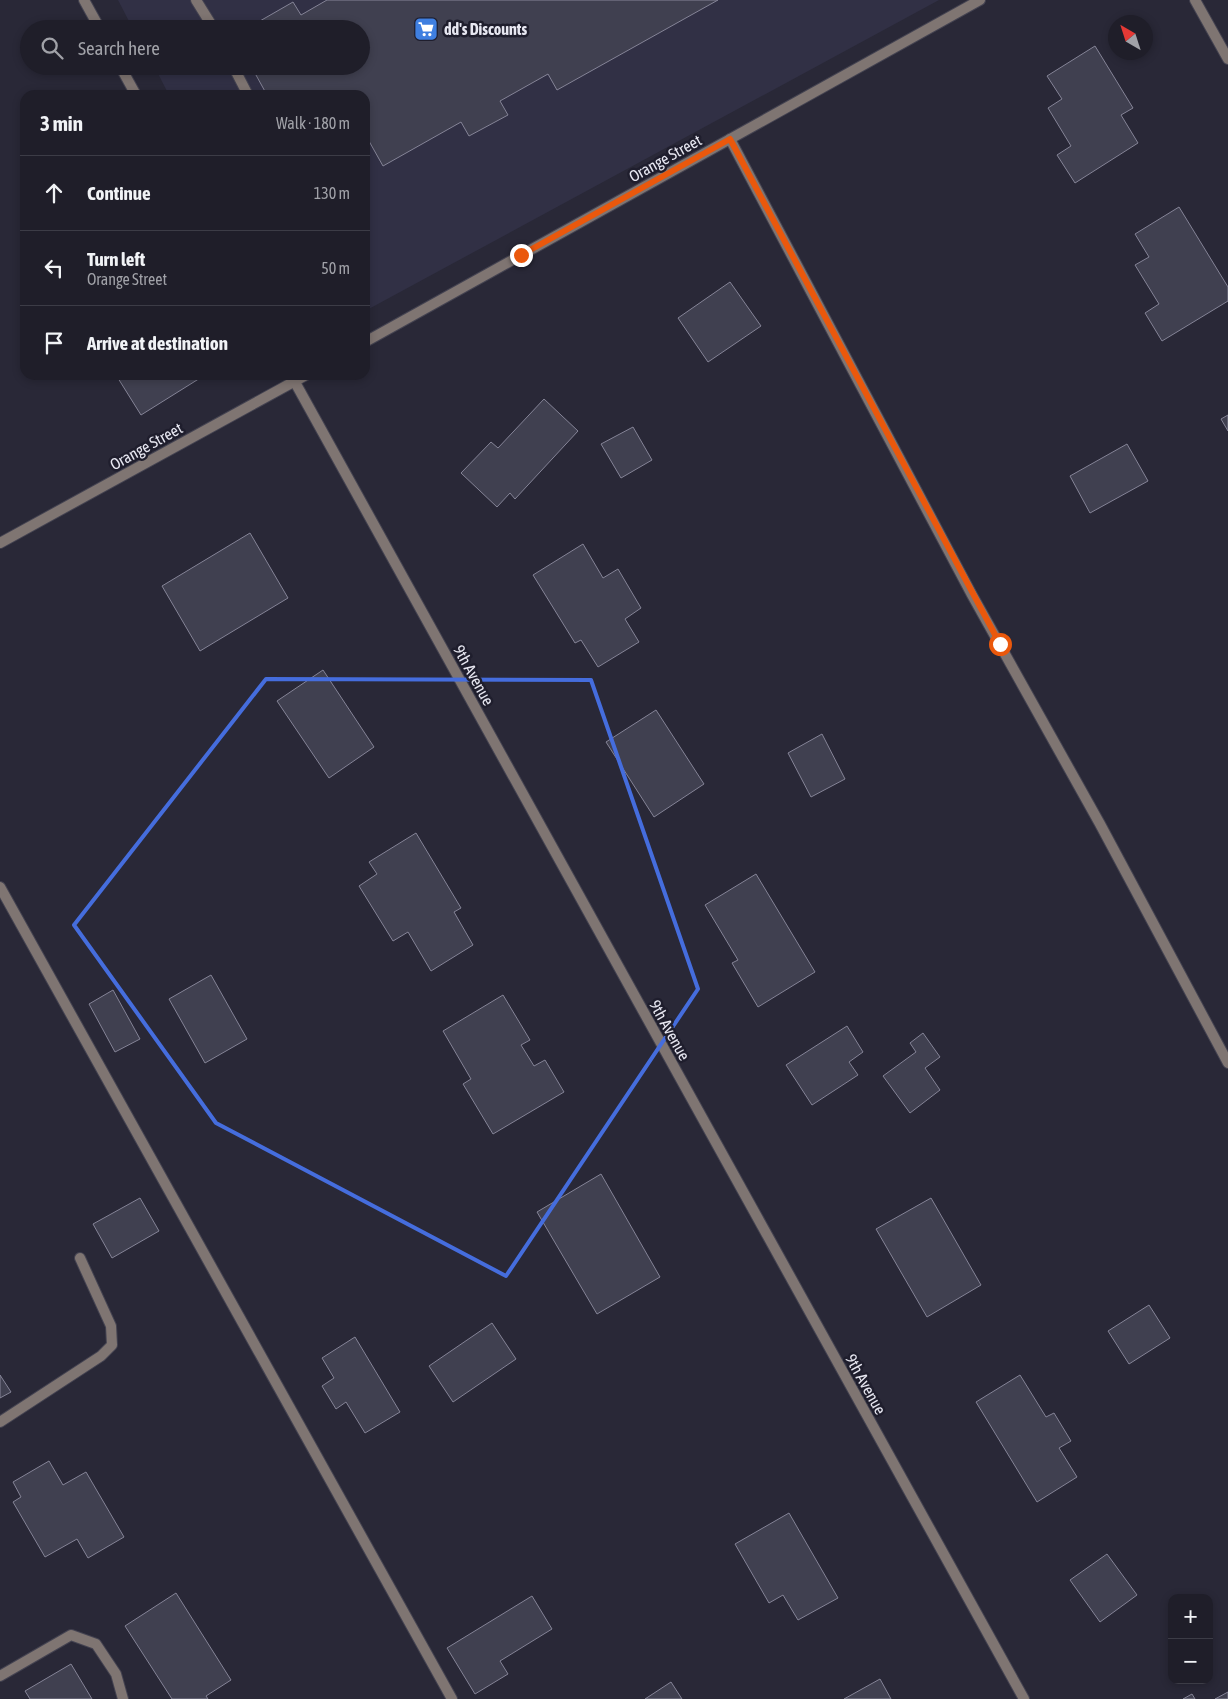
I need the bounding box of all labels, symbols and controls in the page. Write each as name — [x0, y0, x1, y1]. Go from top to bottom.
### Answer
north arrow — [1108, 15, 1153, 60]
supermarket icon: dd's Discounts — [413, 16, 439, 42]
search box — [20, 20, 370, 75]
place label: dd's Discounts — [444, 20, 527, 38]
icon: search — [38, 34, 66, 62]
text: Search here — [78, 37, 160, 59]
text: 3 min — [40, 111, 83, 135]
text: Walk · 180 m — [276, 114, 350, 132]
street label: Orange Street — [626, 131, 705, 186]
icon: ahead — [40, 179, 68, 207]
text: Continue — [87, 182, 151, 204]
text: 130 m — [314, 184, 350, 202]
route end — [510, 244, 533, 267]
text: Turn left — [87, 248, 145, 270]
icon: left — [40, 254, 68, 282]
text: 50 m — [321, 259, 350, 277]
text: Orange Street — [87, 270, 167, 288]
icon: arrive — [40, 329, 68, 357]
text: Arrive at destination — [87, 332, 228, 354]
street label: Orange Street — [107, 419, 186, 474]
route start — [989, 633, 1012, 656]
street label: 9th Avenue — [450, 642, 498, 708]
street label: 9th Avenue — [646, 997, 694, 1063]
street label: 9th Avenue — [842, 1351, 890, 1417]
map controls — [1168, 1594, 1213, 1684]
button: + — [1168, 1594, 1213, 1639]
button: − — [1168, 1639, 1213, 1684]

